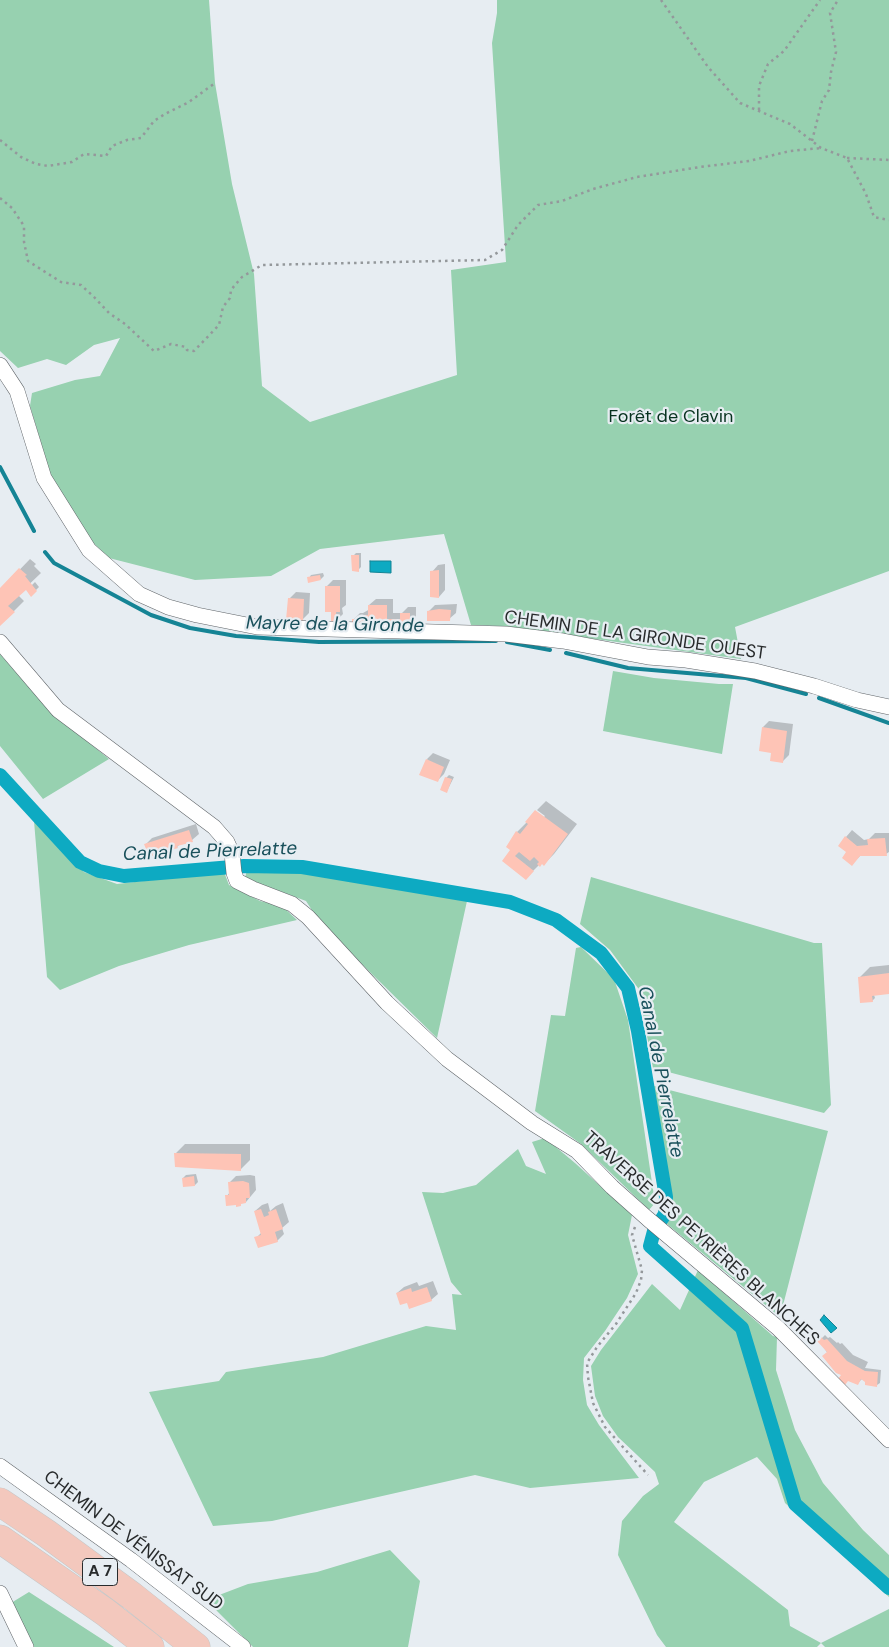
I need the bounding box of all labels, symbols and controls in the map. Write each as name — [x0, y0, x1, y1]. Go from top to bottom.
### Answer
park label: Forêt de Clavin — [609, 406, 733, 428]
street label: CHEMIN DE LA GIRONDE OUEST — [503, 607, 767, 665]
water label: Mayre de la Gironde — [246, 612, 424, 638]
water label: Canal de Pierrelatte — [123, 838, 297, 866]
water label: Canal de Pierrelatte — [632, 984, 688, 1160]
street label: TRAVERSE DES PEYRIÈRES BLANCHES — [579, 1127, 823, 1351]
street label: CHEMIN DE VÉNISSAT SUD — [39, 1466, 227, 1616]
road number: A 7 — [82, 1558, 118, 1585]

